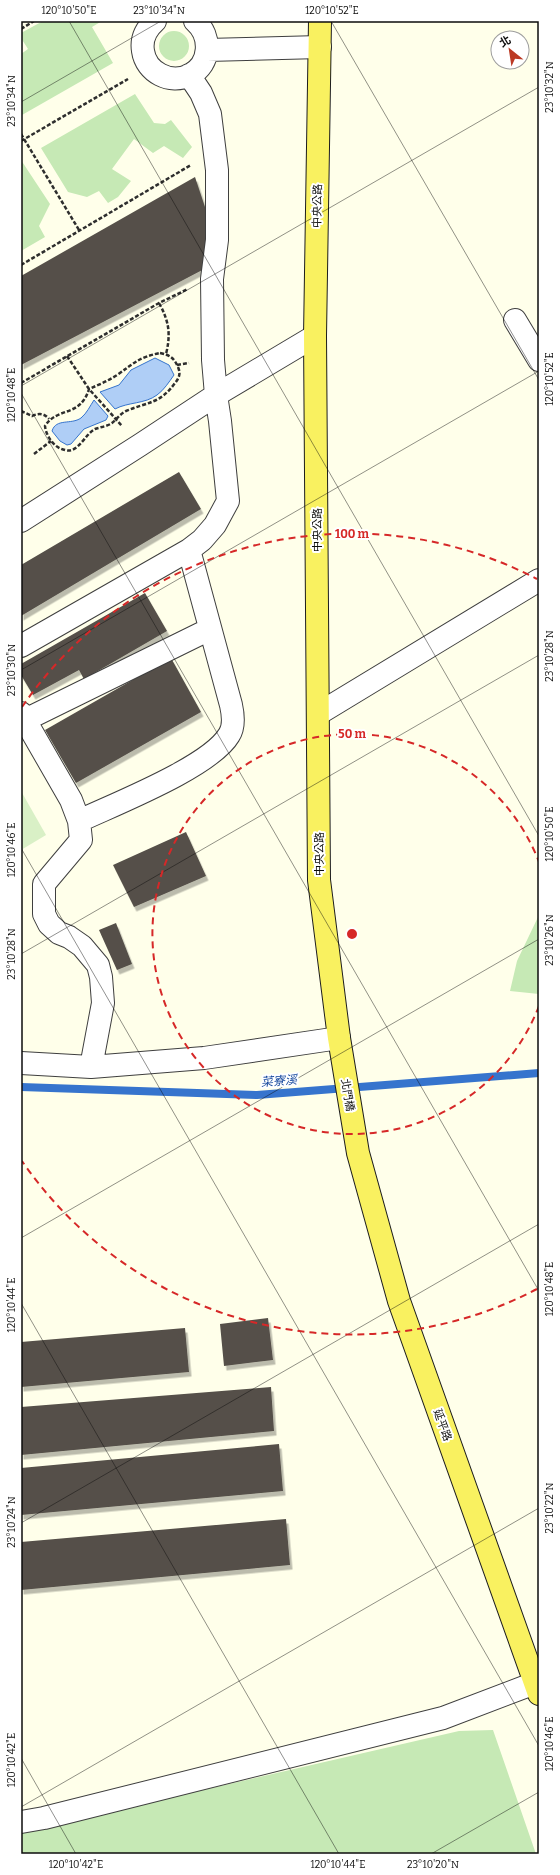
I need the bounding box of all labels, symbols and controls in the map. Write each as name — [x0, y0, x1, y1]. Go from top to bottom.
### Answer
text: 120°10'50"E — [42, 5, 96, 17]
text: 23°10'34"N — [133, 5, 185, 17]
text: 120°10'52"E — [305, 5, 359, 17]
north arrow — [490, 30, 530, 70]
text: 北 — [497, 33, 513, 50]
text: 23°10'32"N — [544, 61, 556, 113]
text: 23°10'34"N — [6, 75, 18, 127]
street label: 中央公路 — [311, 184, 324, 228]
text: 120°10'52"E — [544, 352, 556, 406]
text: 120°10'48"E — [6, 368, 18, 422]
street label: 中央公路 — [311, 508, 324, 552]
text: 100 m — [335, 527, 370, 541]
text: 23°10'28"N — [544, 630, 556, 682]
text: 23°10'30"N — [6, 644, 18, 696]
text: 50 m — [338, 727, 366, 741]
text: 120°10'50"E — [544, 807, 556, 861]
text: 120°10'46"E — [6, 823, 18, 877]
street label: 中央公路 — [313, 832, 326, 876]
text: 23°10'26"N — [544, 914, 556, 966]
centre of rings — [345, 927, 359, 941]
text: 23°10'28"N — [6, 928, 18, 980]
water label: 菜寮溪 — [261, 1073, 299, 1089]
street label: 北門橋 — [338, 1078, 357, 1112]
text: 120°10'48"E — [544, 1262, 556, 1316]
text: 120°10'44"E — [6, 1278, 18, 1332]
street label: 延平路 — [431, 1407, 454, 1443]
text: 23°10'22"N — [544, 1482, 556, 1534]
text: 23°10'24"N — [6, 1496, 18, 1548]
text: 120°10'46"E — [544, 1717, 556, 1771]
text: 120°10'42"E — [6, 1733, 18, 1787]
text: 120°10'42"E — [49, 1859, 103, 1871]
text: 120°10'44"E — [311, 1859, 365, 1871]
text: 23°10'20"N — [407, 1859, 459, 1871]

